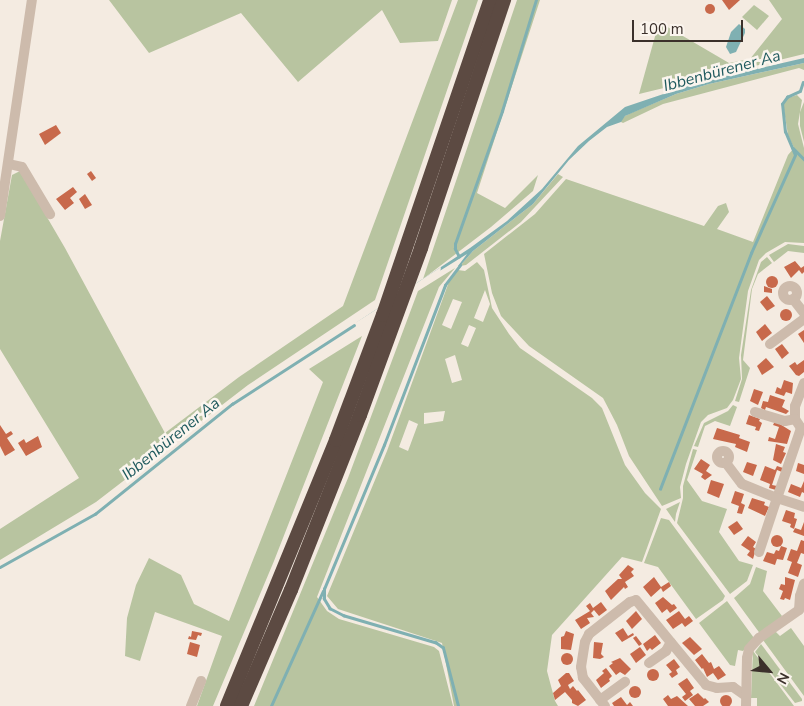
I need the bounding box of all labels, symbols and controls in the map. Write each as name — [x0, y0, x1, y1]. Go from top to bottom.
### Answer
scale bar — [634, 10, 745, 42]
text: 100 m — [640, 19, 684, 39]
water label: Ibbenbürener Aa — [661, 46, 783, 96]
water label: Ibbenbürener Aa — [118, 394, 224, 484]
north arrow — [744, 646, 794, 696]
text: N — [772, 669, 794, 687]

